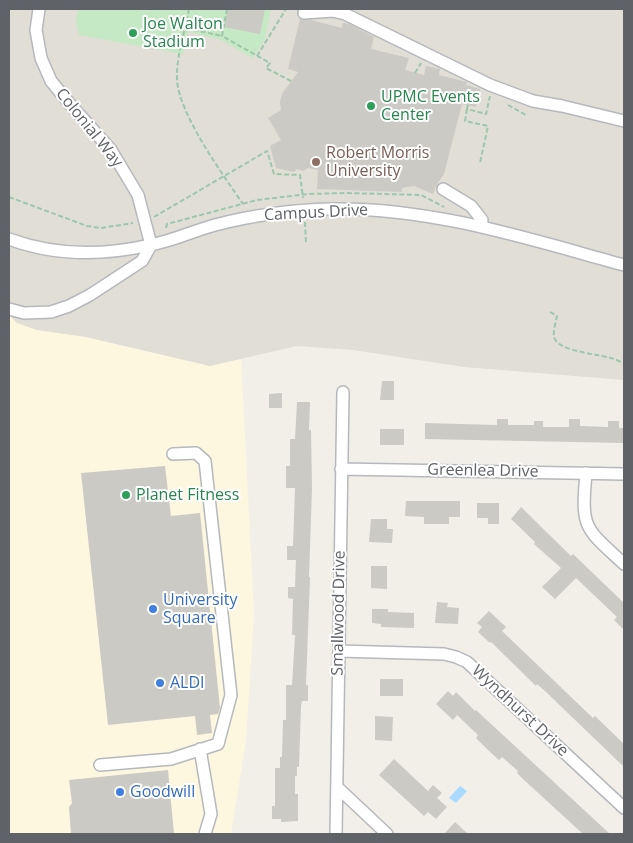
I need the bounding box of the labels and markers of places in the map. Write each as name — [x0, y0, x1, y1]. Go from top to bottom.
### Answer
place label: Joe Walton Stadium — [143, 14, 223, 52]
marker: Joe Walton Stadium — [127, 27, 139, 39]
place label: UPMC Events Center — [381, 87, 480, 125]
marker: UPMC Events Center — [365, 100, 377, 112]
place label: Robert Morris University — [326, 143, 429, 181]
marker: Robert Morris University — [310, 156, 322, 168]
place label: Planet Fitness — [136, 485, 239, 505]
marker: Planet Fitness — [120, 489, 132, 501]
place label: University Square — [163, 590, 237, 628]
marker: University Square — [147, 603, 159, 615]
place label: ALDI — [170, 673, 205, 693]
marker: ALDI — [154, 677, 166, 689]
place label: Goodwill — [130, 782, 195, 802]
marker: Goodwill — [114, 786, 126, 798]

